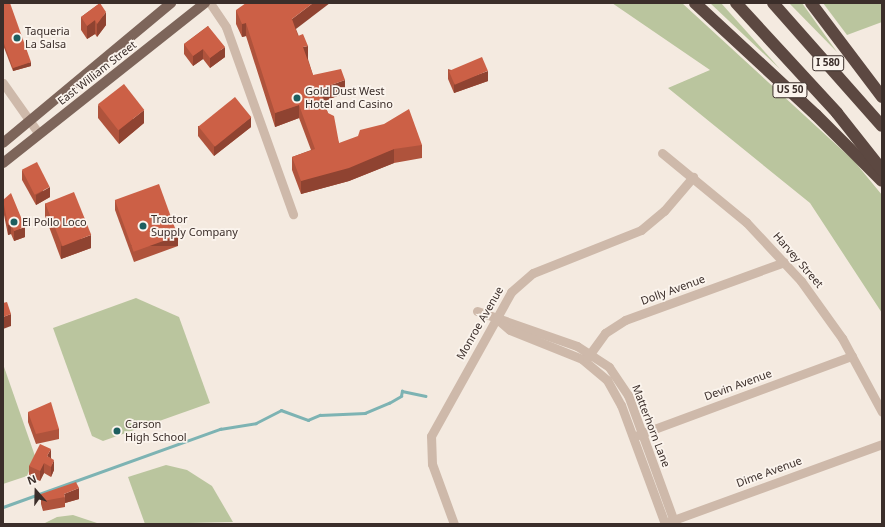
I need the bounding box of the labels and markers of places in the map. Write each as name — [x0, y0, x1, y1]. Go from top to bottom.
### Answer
place label: Taqueria La Salsa — [25, 25, 70, 51]
marker: Taqueria La Salsa — [12, 33, 22, 43]
place label: Gold Dust West Hotel and Casino — [305, 85, 393, 111]
marker: Gold Dust West Hotel and Casino — [292, 93, 302, 103]
place label: Tractor Supply Company — [151, 213, 238, 239]
place label: El Pollo Loco — [22, 215, 87, 229]
marker: El Pollo Loco — [9, 217, 19, 227]
marker: Tractor Supply Company — [138, 221, 148, 231]
place label: Carson High School — [125, 418, 187, 444]
marker: Carson High School — [112, 426, 122, 436]

